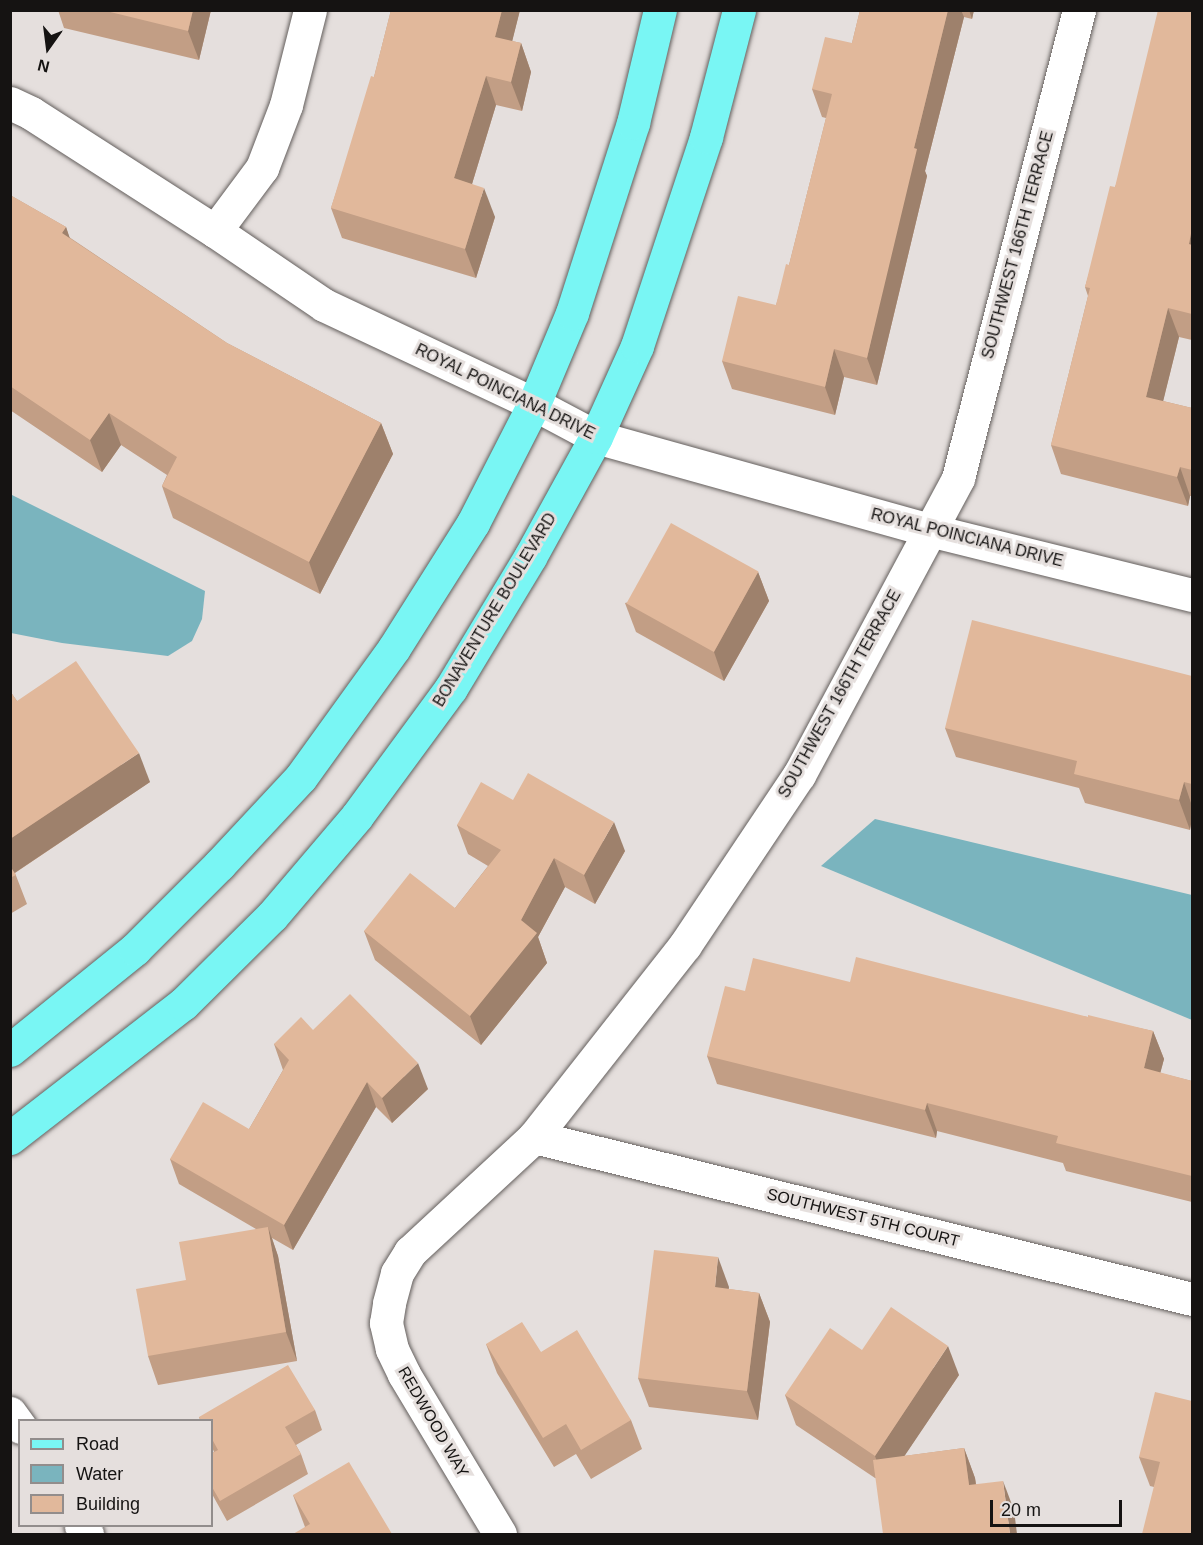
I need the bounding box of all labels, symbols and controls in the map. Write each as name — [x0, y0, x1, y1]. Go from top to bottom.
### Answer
north arrow — [18, 18, 78, 78]
text: N — [36, 56, 51, 76]
street label: SOUTHWEST 166TH TERRACE — [978, 129, 1058, 361]
street label: ROYAL POINCIANA DRIVE — [411, 340, 599, 444]
street label: ROYAL POINCIANA DRIVE — [868, 505, 1066, 571]
street label: BONAVENTURE BOULEVARD — [429, 510, 561, 710]
street label: SOUTHWEST 166TH TERRACE — [774, 586, 906, 802]
street label: SOUTHWEST 5TH COURT — [765, 1185, 961, 1251]
street label: REDWOOD WAY — [394, 1363, 472, 1481]
legend — [18, 1419, 213, 1527]
text: Road — [76, 1434, 119, 1454]
text: Water — [76, 1464, 123, 1484]
scale bar — [993, 1488, 1125, 1526]
text: Building — [76, 1494, 140, 1514]
text: 20 m — [1001, 1500, 1041, 1520]

